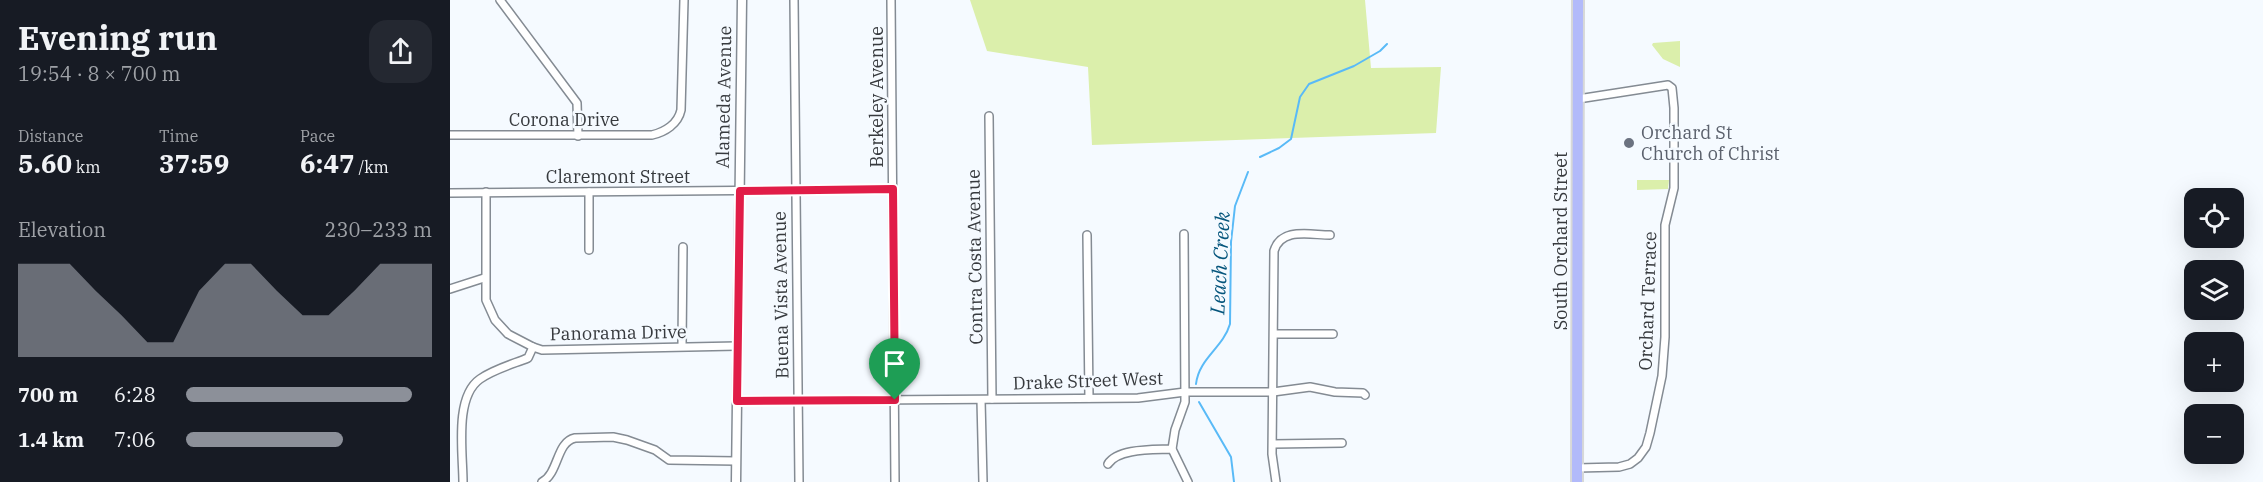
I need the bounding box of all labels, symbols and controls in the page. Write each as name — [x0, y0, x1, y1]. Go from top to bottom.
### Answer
text: Evening run — [18, 16, 218, 59]
button: share — [369, 20, 432, 83]
street label: Alameda Avenue — [711, 25, 736, 168]
street label: Berkeley Avenue — [865, 26, 888, 168]
text: 19:54 · 8 × 700 m — [18, 60, 181, 87]
street label: Corona Drive — [509, 108, 619, 131]
place label: Orchard St Church of Christ — [1641, 121, 1780, 165]
text: Distance — [18, 126, 83, 146]
text: Time — [159, 126, 198, 146]
text: Pace — [300, 126, 335, 146]
marker: Orchard St Church of Christ — [1622, 136, 1636, 150]
text: 5.60 — [18, 146, 72, 180]
text: 37:59 — [159, 146, 229, 180]
text: 6:47 — [300, 146, 355, 180]
street label: South Orchard Street — [1549, 152, 1572, 330]
text: km — [72, 157, 100, 177]
text: /km — [355, 157, 389, 177]
street label: Claremont Street — [546, 165, 690, 188]
street label: Contra Costa Avenue — [961, 169, 988, 345]
map controls — [2184, 188, 2244, 464]
button: locate — [2184, 188, 2244, 248]
water label: Leach Creek — [1203, 210, 1236, 316]
street label: Buena Vista Avenue — [768, 211, 793, 379]
text: Elevation — [18, 216, 106, 243]
text: 230–233 m — [325, 216, 432, 243]
street label: Orchard Terrace — [1634, 231, 1661, 371]
button: layers — [2184, 260, 2244, 320]
street label: Panorama Drive — [549, 320, 687, 345]
button: + — [2184, 332, 2244, 392]
pin — [869, 338, 920, 400]
icon: arrive — [878, 347, 911, 380]
street label: Drake Street West — [1012, 366, 1164, 395]
text: 700 m — [18, 381, 78, 408]
text: 6:28 — [114, 381, 156, 408]
button: − — [2184, 404, 2244, 464]
text: 1.4 km — [18, 426, 84, 453]
text: 7:06 — [114, 426, 156, 453]

